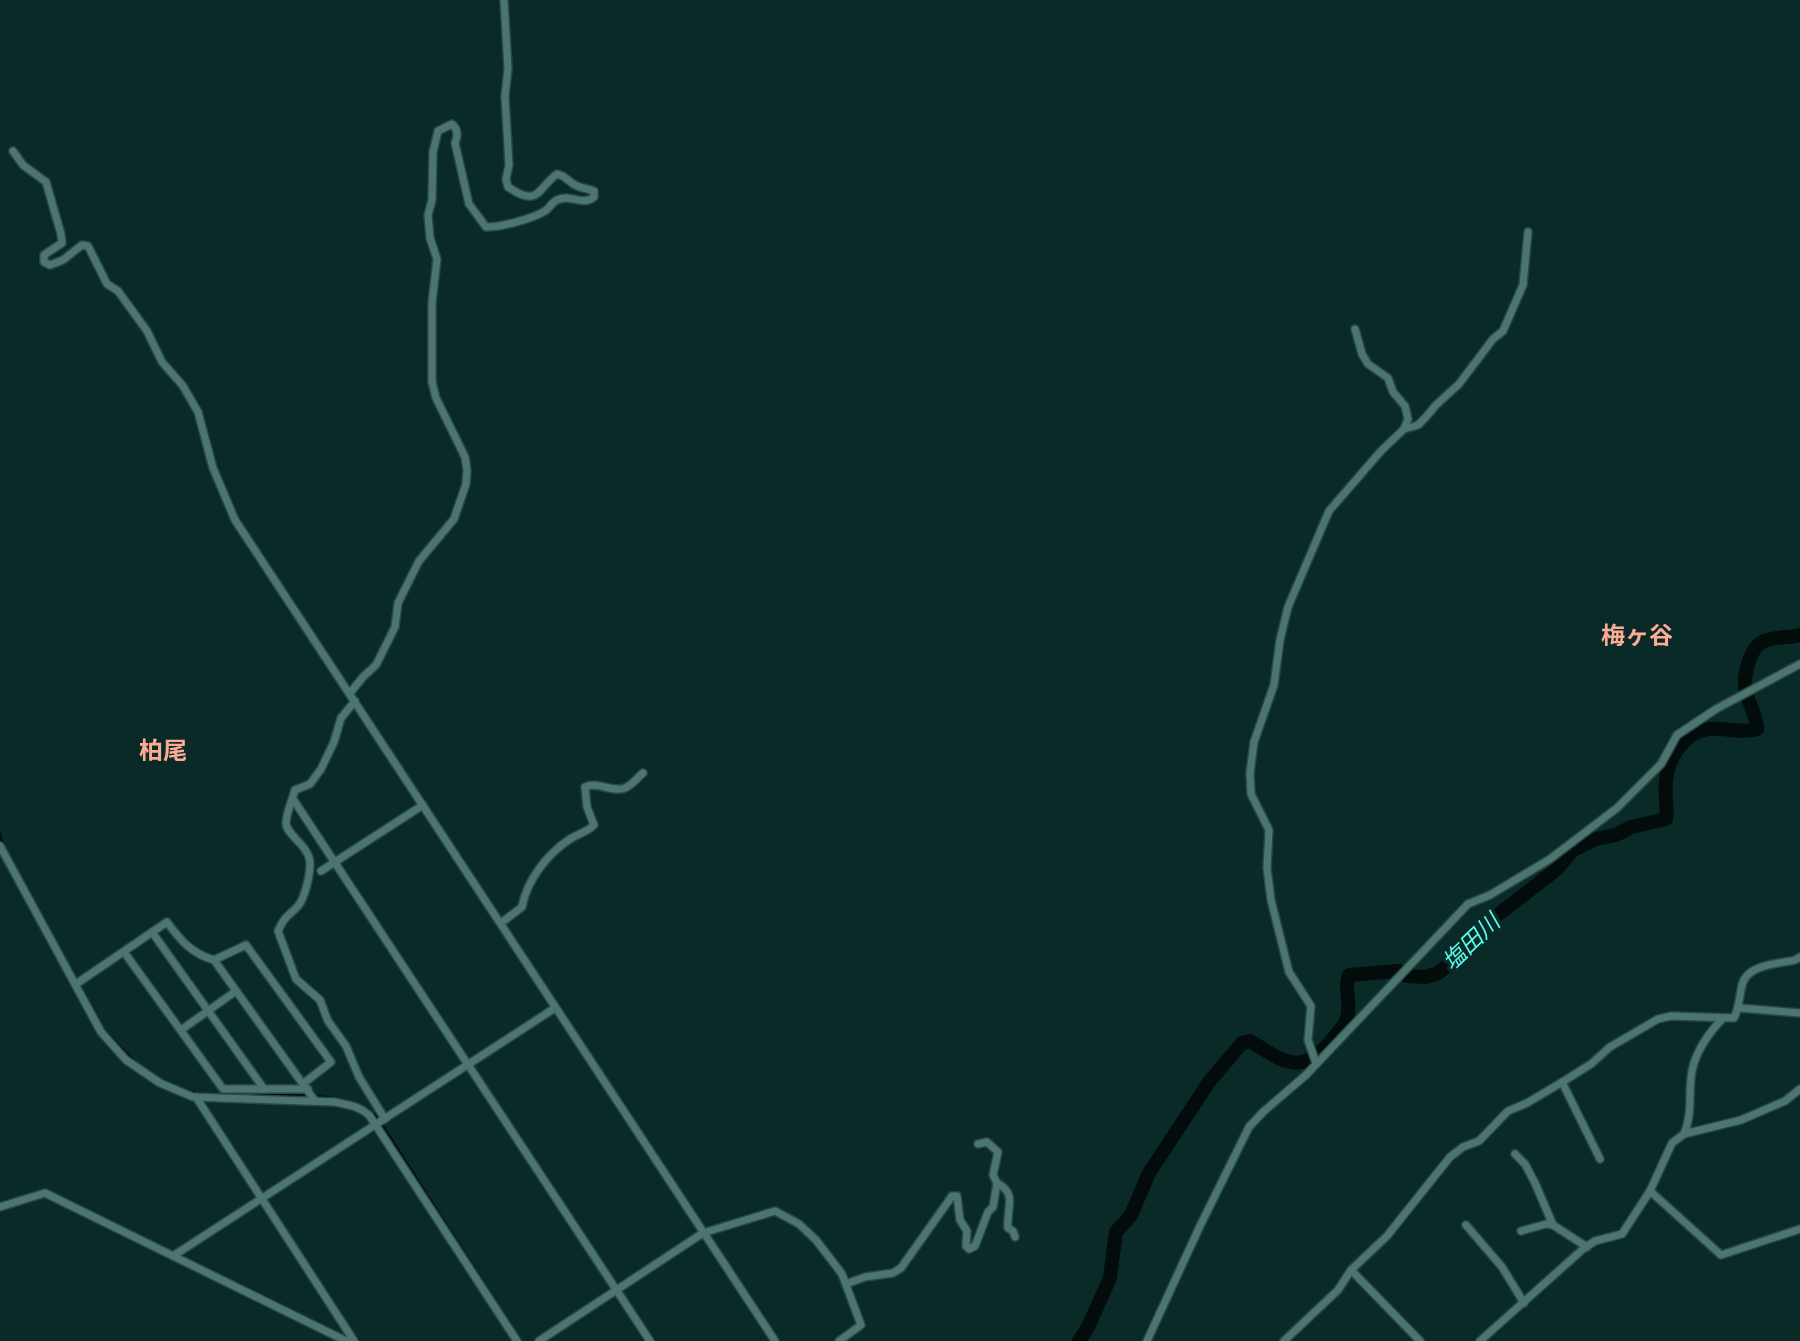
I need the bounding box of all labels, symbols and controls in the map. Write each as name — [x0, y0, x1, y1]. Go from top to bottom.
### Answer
district label: 梅ヶ谷 — [1601, 618, 1673, 651]
district label: 柏尾 — [139, 733, 187, 766]
water label: 塩田川 — [1434, 904, 1508, 977]

